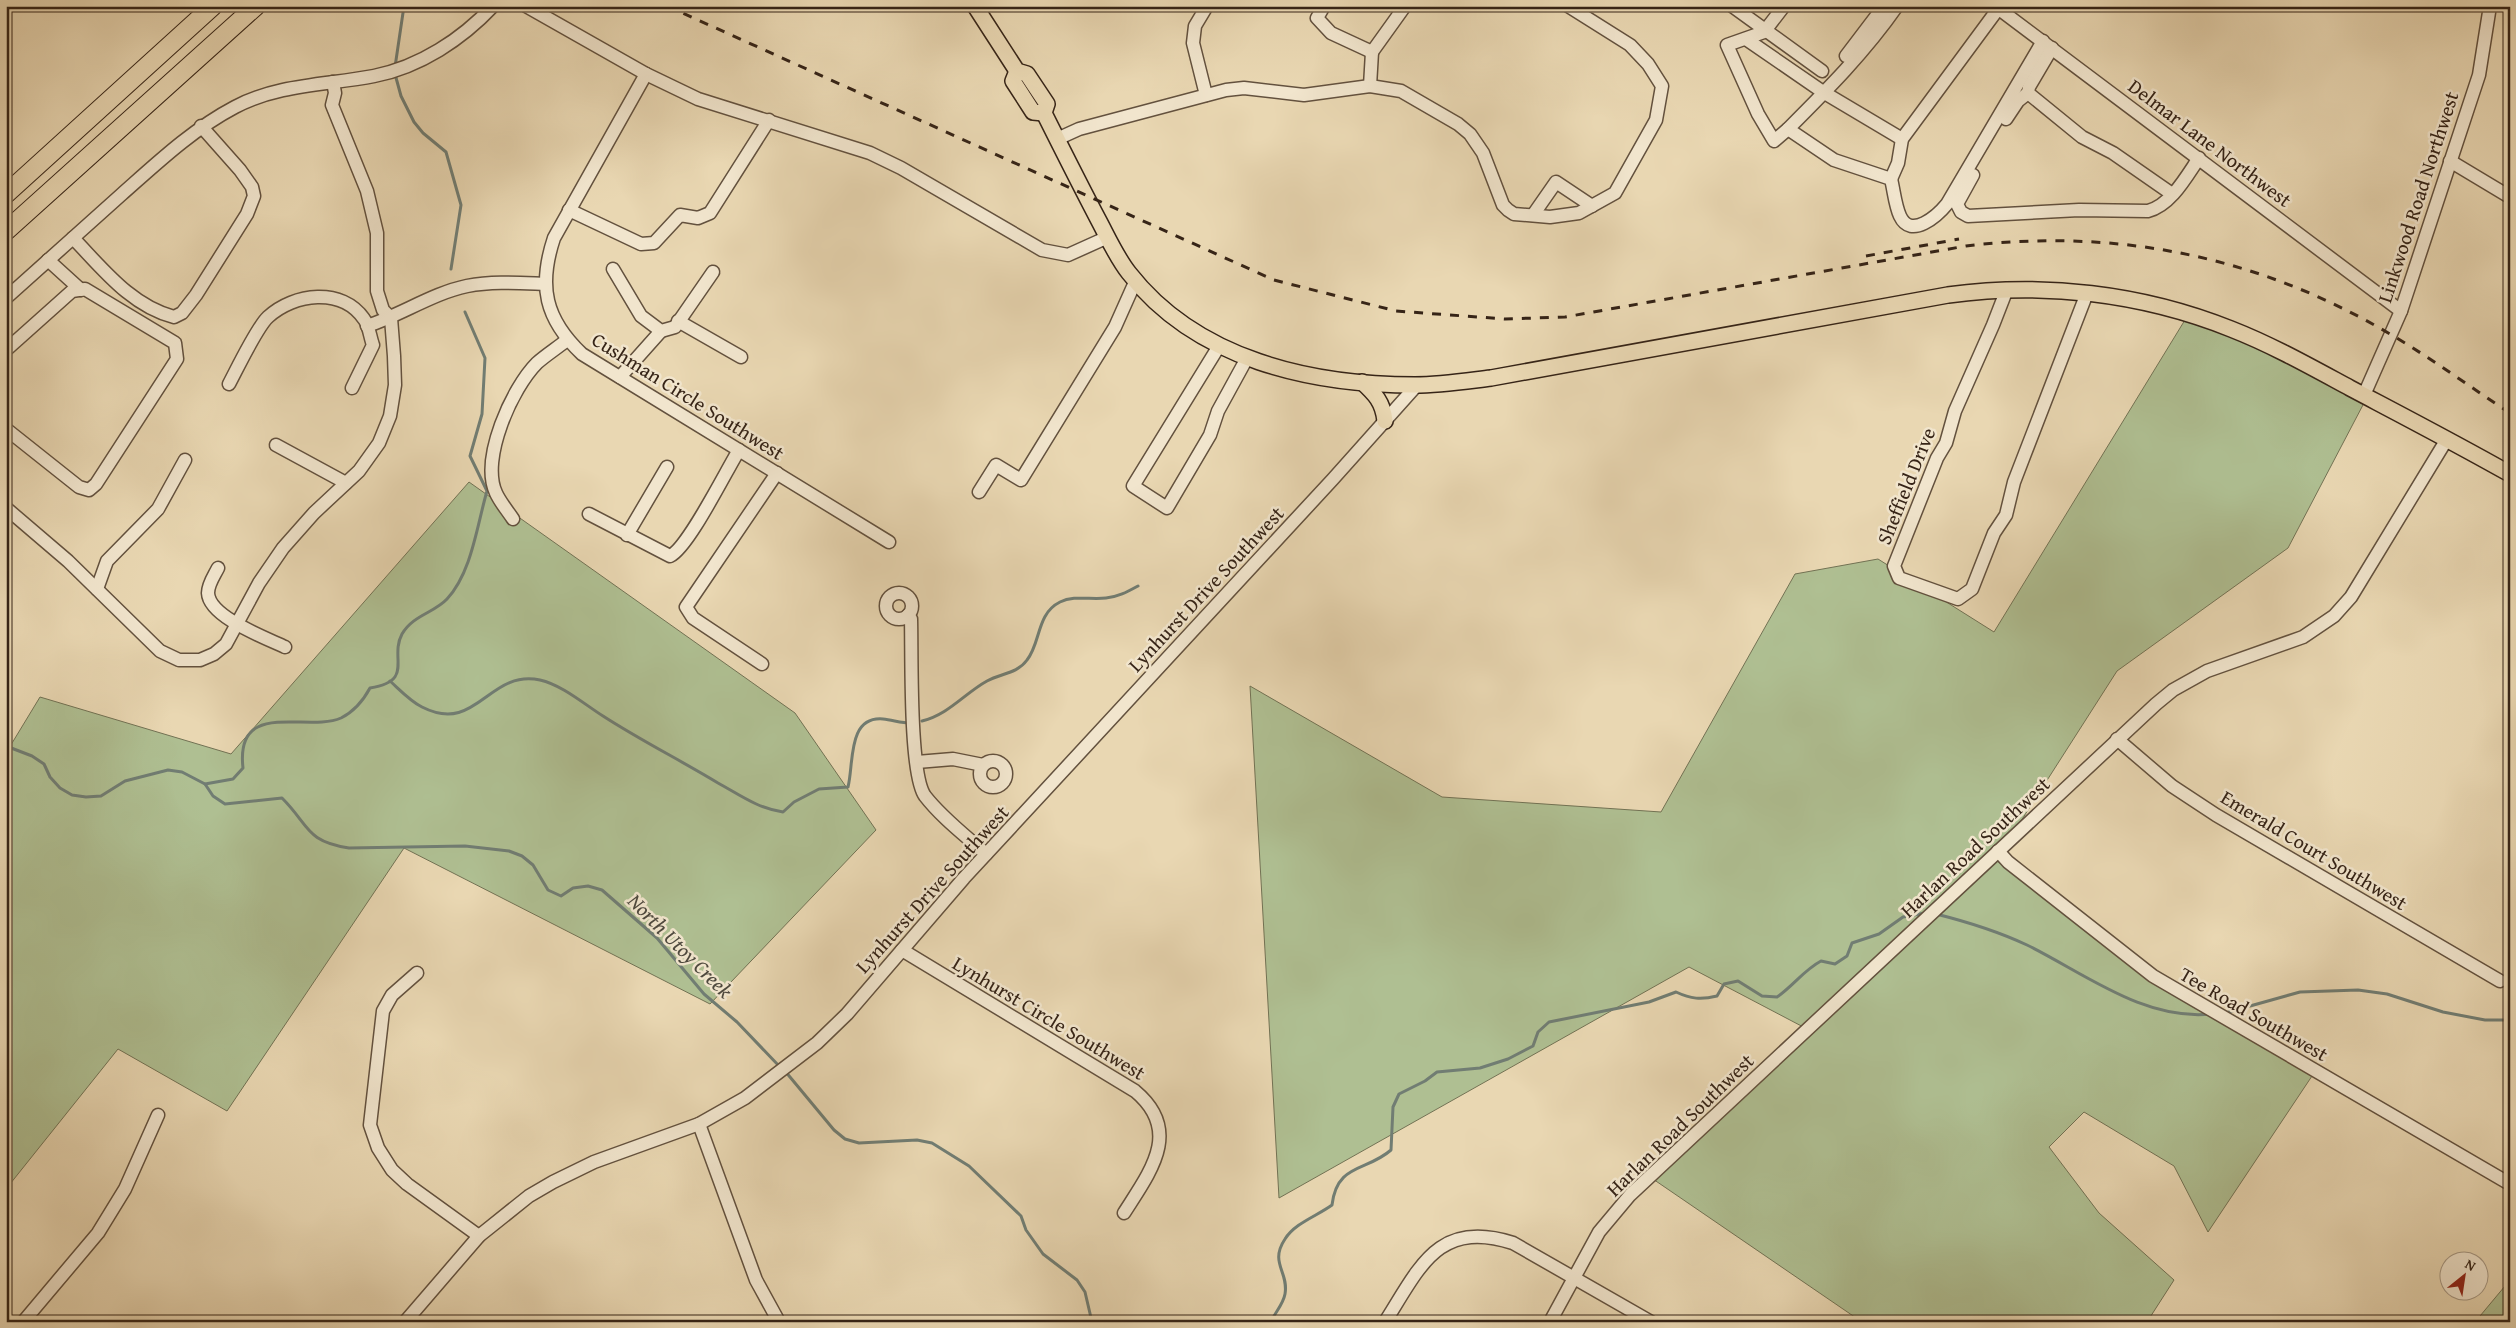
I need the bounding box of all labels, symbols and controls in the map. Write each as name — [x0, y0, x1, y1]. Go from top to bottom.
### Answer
street label: Delmar Lane Northwest — [2123, 71, 2298, 214]
street label: Linkwood Road Northwest — [2370, 88, 2465, 306]
street label: Cushman Circle Southwest — [586, 324, 790, 467]
street label: Sheffield Drive — [1869, 423, 1942, 549]
street label: Lynhurst Drive Southwest — [1121, 499, 1290, 678]
street label: Harlan Road Southwest — [1893, 769, 2056, 924]
street label: Emerald Court Southwest — [2216, 782, 2413, 917]
street label: Lynhurst Drive Southwest — [848, 798, 1015, 979]
water label: North Utoy Creek — [620, 885, 740, 1006]
street label: Lynhurst Circle Southwest — [947, 948, 1151, 1087]
street label: Tee Road Southwest — [2175, 959, 2334, 1068]
street label: Harlan Road Southwest — [1599, 1046, 1760, 1203]
north arrow — [2438, 1250, 2488, 1300]
text: N — [2461, 1254, 2480, 1276]

